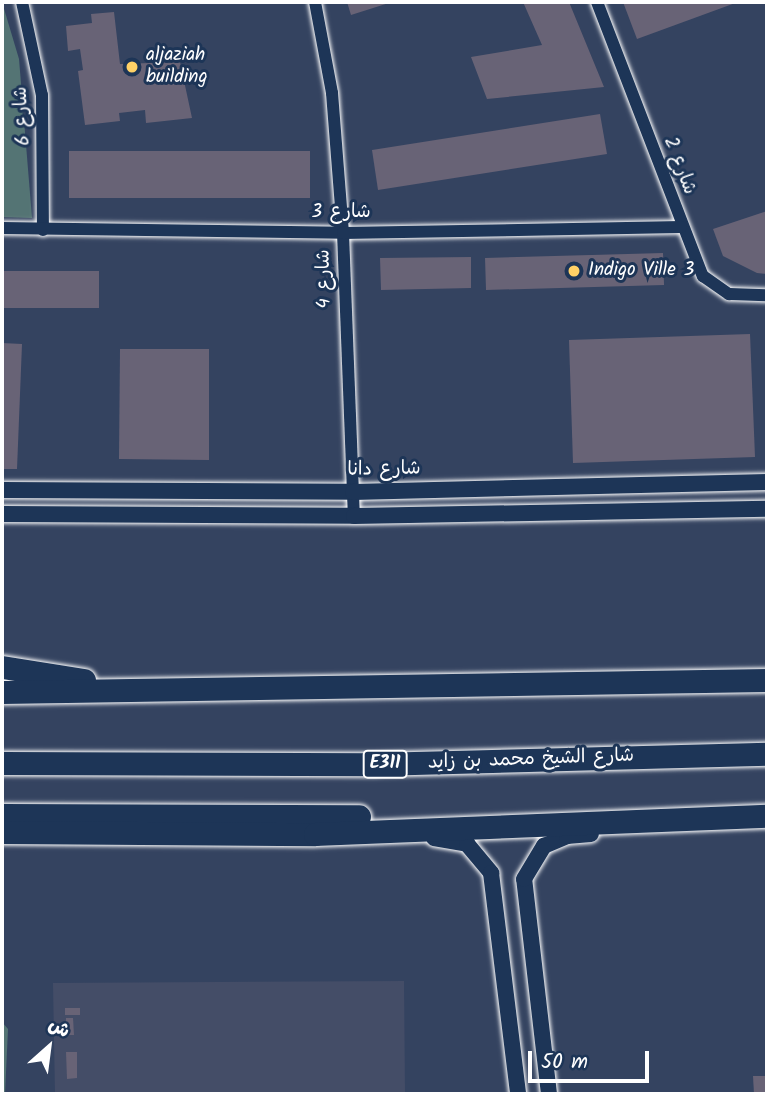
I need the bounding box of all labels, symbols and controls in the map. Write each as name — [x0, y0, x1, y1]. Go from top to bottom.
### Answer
place label: aljaziah building — [146, 45, 207, 89]
marker: aljaziah building — [124, 59, 140, 75]
street label: شارع 6 — [10, 86, 36, 146]
street label: شارع 2 — [658, 134, 700, 198]
street label: شارع 3 — [311, 202, 371, 224]
street label: شارع 4 — [313, 249, 337, 309]
place label: Indigo Ville 3 — [588, 260, 694, 282]
marker: Indigo Ville 3 — [566, 263, 582, 279]
street label: شارع دانا — [347, 458, 421, 482]
street label: شارع الشيخ محمد بن زايد — [427, 745, 635, 775]
road number: E311 — [362, 750, 408, 778]
text: ش — [43, 1010, 75, 1047]
north arrow — [14, 1012, 84, 1082]
scale bar — [531, 1036, 652, 1080]
text: 50 m — [541, 1046, 588, 1079]

